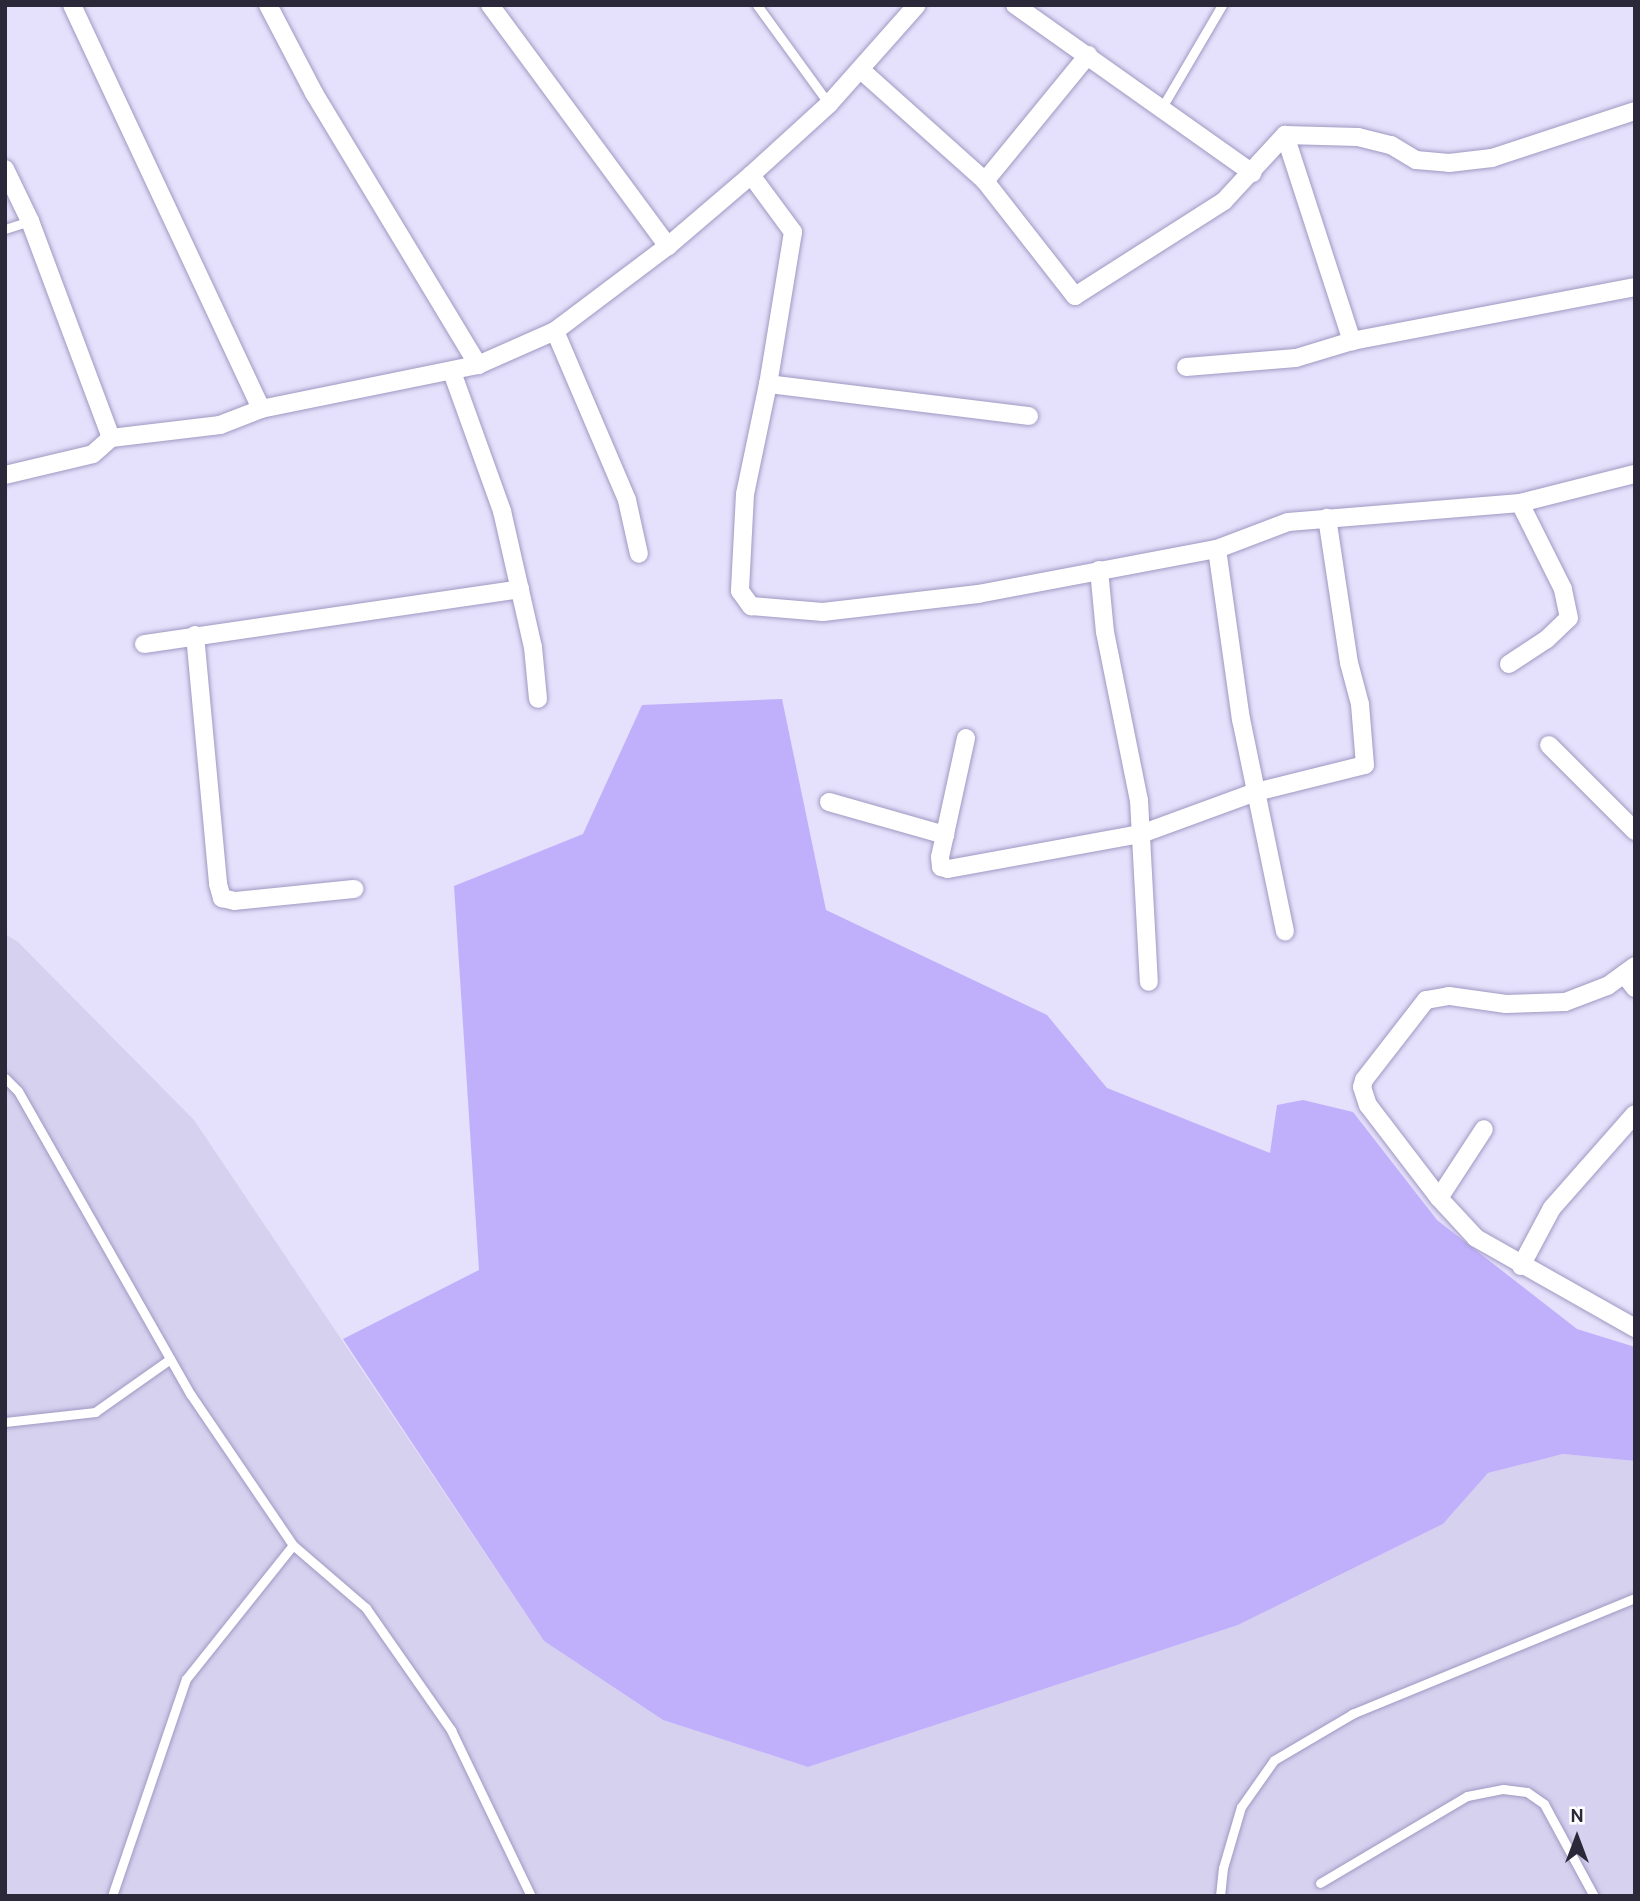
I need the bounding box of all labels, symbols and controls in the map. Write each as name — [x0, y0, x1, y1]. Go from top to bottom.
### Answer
north arrow — [1542, 1803, 1612, 1873]
text: N — [1570, 1805, 1584, 1829]

